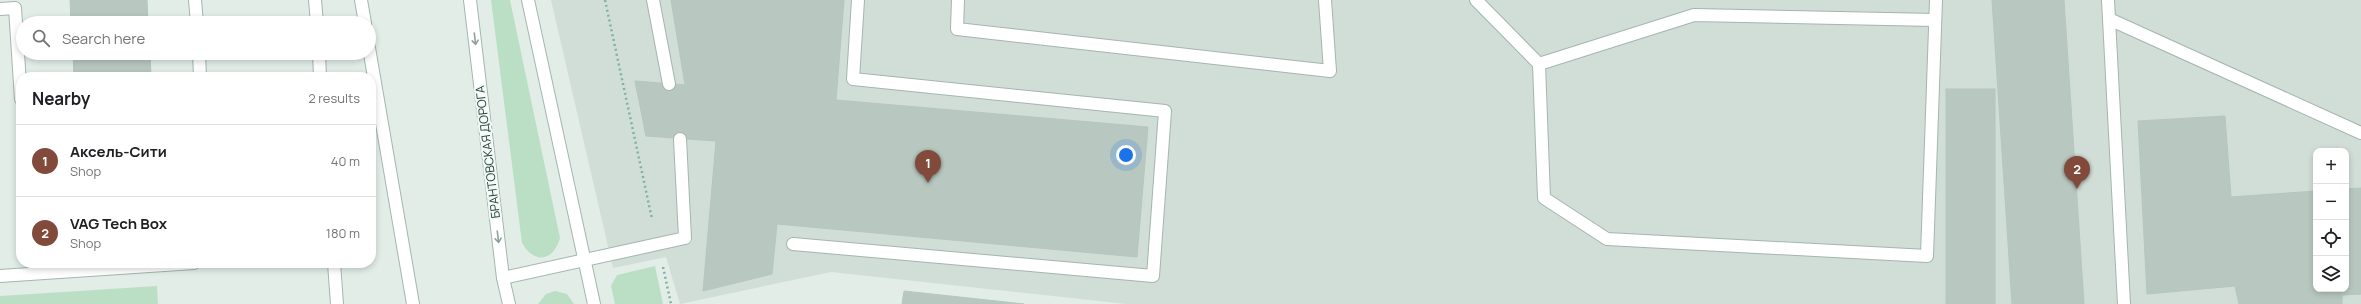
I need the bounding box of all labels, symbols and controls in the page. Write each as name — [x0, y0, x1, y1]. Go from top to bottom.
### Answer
search box — [16, 16, 376, 60]
icon: search — [30, 27, 52, 49]
text: Search here — [62, 28, 145, 49]
one-way arrow — [471, 32, 478, 45]
street label: БРАНТОВСКАЯ ДОРОГА — [471, 84, 504, 219]
text: Nearby — [32, 87, 90, 110]
text: 2 results — [308, 89, 360, 107]
text: Аксель-Сити — [70, 141, 167, 162]
your location — [1116, 145, 1136, 165]
map controls — [2313, 148, 2349, 292]
button: + — [2313, 148, 2349, 184]
pin: 1 — [915, 150, 941, 183]
text: 1 — [42, 152, 48, 170]
text: 40 m — [331, 152, 360, 170]
pin: 2 — [2064, 156, 2090, 189]
text: Shop — [70, 162, 101, 180]
button: − — [2313, 184, 2349, 220]
text: VAG Tech Box — [70, 213, 167, 234]
button: locate — [2313, 220, 2349, 256]
text: 2 — [41, 224, 49, 242]
text: 180 m — [326, 224, 360, 242]
one-way arrow — [494, 230, 502, 243]
text: Shop — [70, 234, 101, 252]
button: layers — [2313, 256, 2349, 292]

